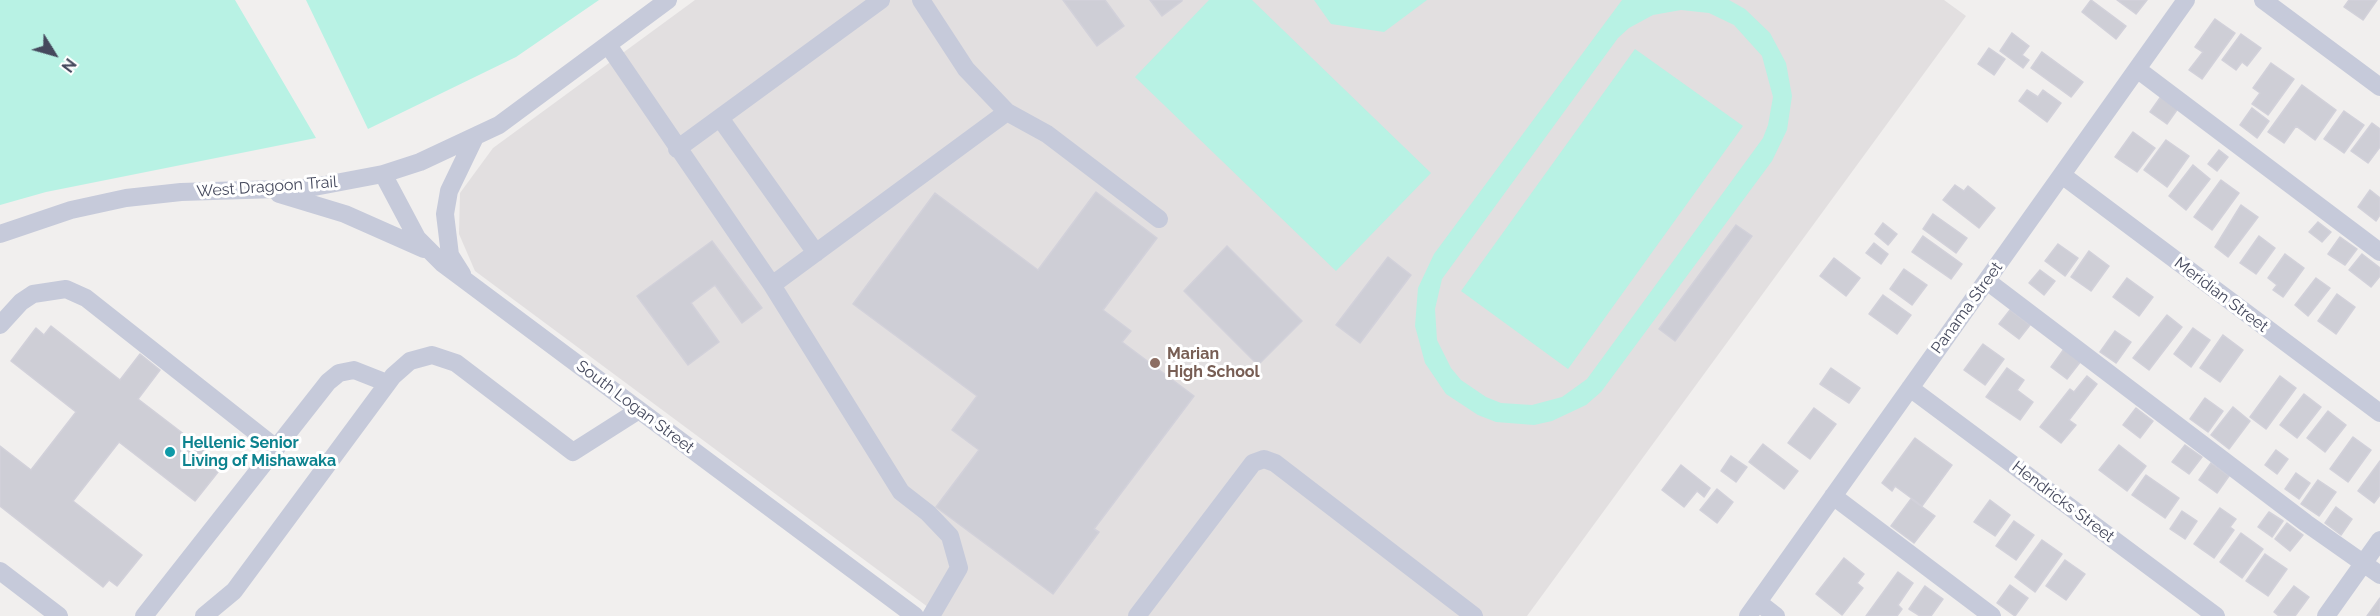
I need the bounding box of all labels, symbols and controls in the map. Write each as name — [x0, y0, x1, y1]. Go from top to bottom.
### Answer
north arrow — [24, 24, 84, 84]
text: N — [58, 55, 80, 76]
street label: West Dragoon Trail — [196, 173, 338, 201]
street label: Meridian Street — [2170, 254, 2272, 336]
street label: Panama Street — [1927, 258, 2007, 358]
place label: Marian High School — [1167, 344, 1260, 382]
street label: South Logan Street — [572, 356, 698, 458]
marker: Marian High School — [1148, 356, 1162, 370]
place label: Hellenic Senior Living of Mishawaka — [182, 433, 336, 471]
marker: Hellenic Senior Living of Mishawaka — [163, 445, 177, 459]
street label: Hendricks Street — [2008, 457, 2118, 547]

